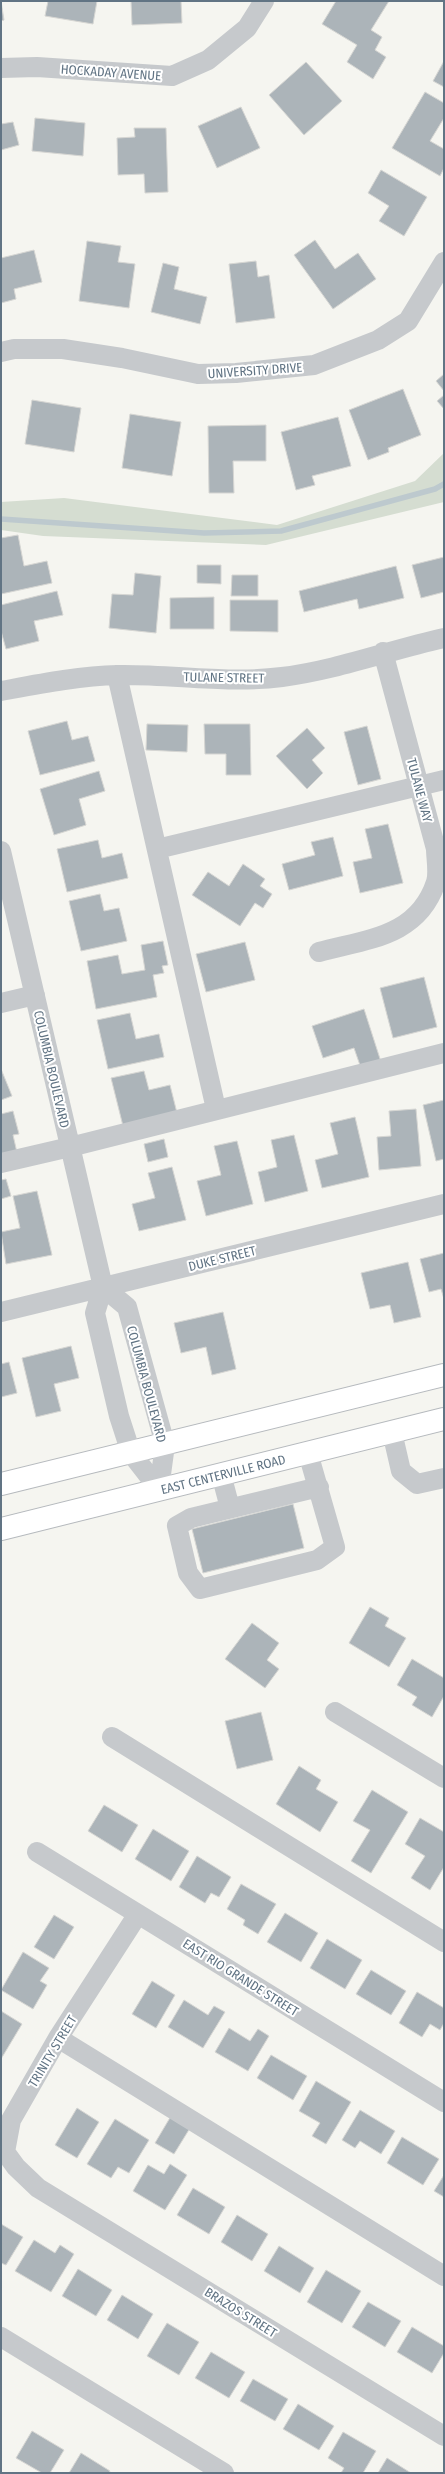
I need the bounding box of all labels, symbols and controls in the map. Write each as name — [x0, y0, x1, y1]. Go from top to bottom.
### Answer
street label: HOCKADAY AVENUE — [60, 62, 162, 83]
street label: UNIVERSITY DRIVE — [207, 360, 303, 381]
street label: TULANE STREET — [183, 669, 265, 686]
street label: TULANE WAY — [404, 756, 435, 824]
street label: COLUMBIA BOULEVARD — [31, 1009, 72, 1129]
street label: DUKE STREET — [187, 1243, 257, 1274]
street label: COLUMBIA BOULEVARD — [124, 1324, 169, 1444]
street label: EAST CENTERVILLE ROAD — [159, 1452, 287, 1497]
street label: EAST RIO GRANDE STREET — [180, 1936, 301, 2019]
street label: TRINITY STREET — [25, 2013, 80, 2090]
street label: BRAZOS STREET — [202, 2284, 279, 2341]

